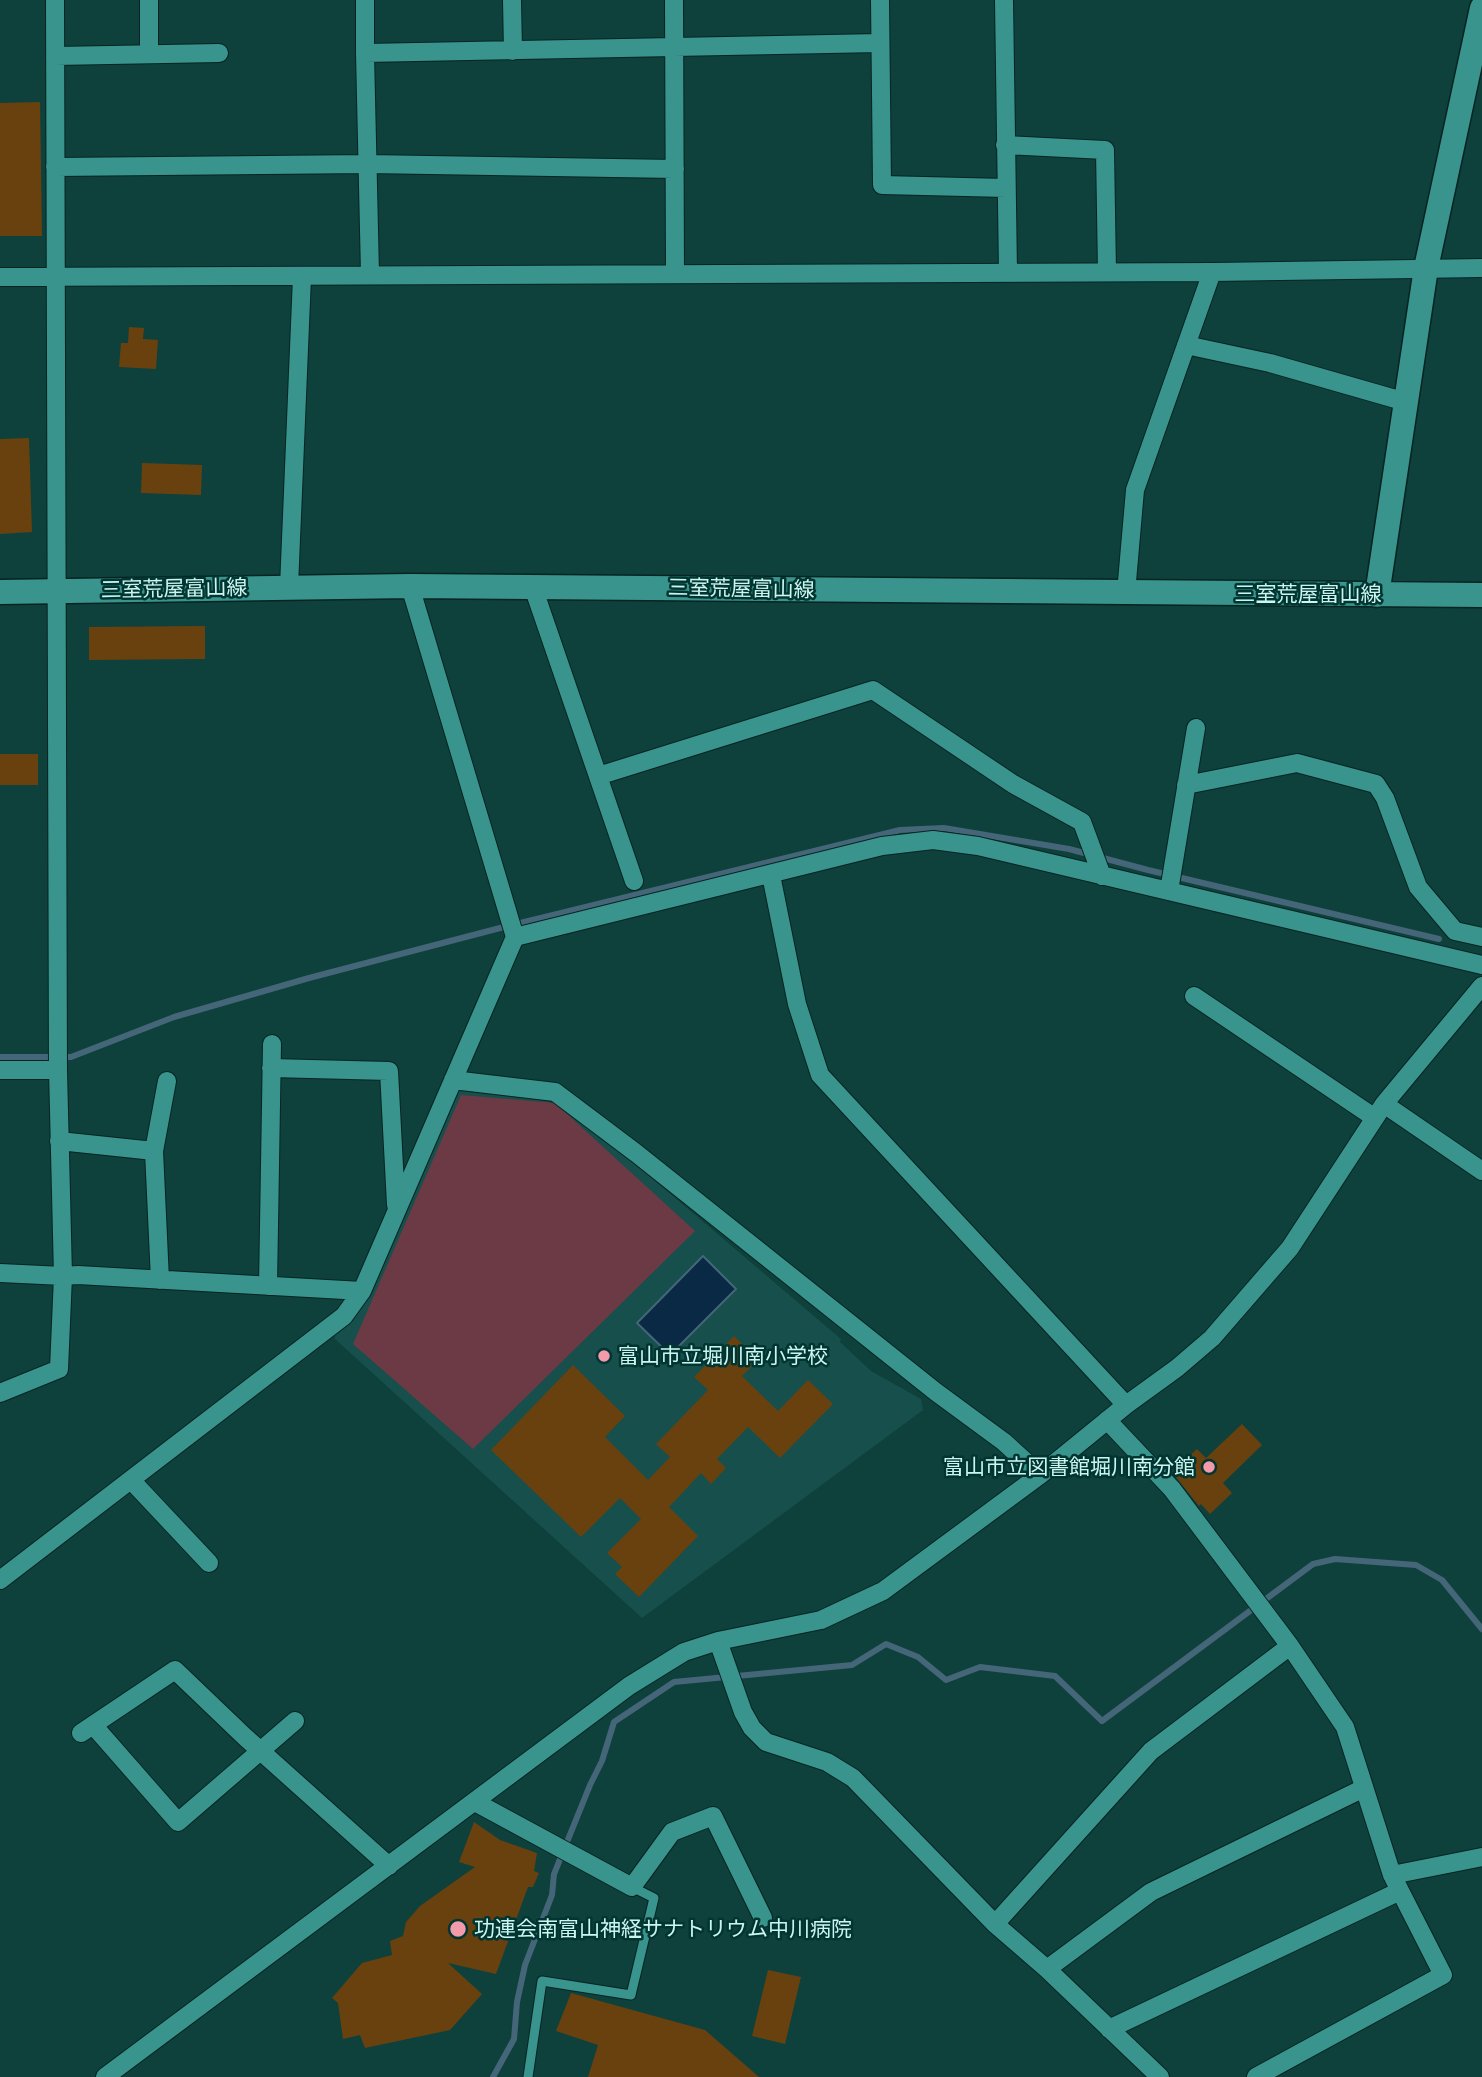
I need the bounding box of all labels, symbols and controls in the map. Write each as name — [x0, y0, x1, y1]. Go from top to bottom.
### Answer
street label: 三室荒屋富山線 — [100, 575, 248, 603]
street label: 三室荒屋富山線 — [667, 575, 815, 603]
street label: 三室荒屋富山線 — [1235, 581, 1381, 607]
place label: 富山市立堀川南小学校 — [618, 1343, 828, 1369]
marker: 富山市立堀川南小学校 — [596, 1348, 612, 1364]
place label: 富山市立図書館堀川南分館 — [943, 1454, 1195, 1480]
marker: 富山市立図書館堀川南分館 — [1201, 1459, 1217, 1475]
place label: 功連会南富山神経サナトリウム中川病院 — [474, 1916, 852, 1942]
marker: 功連会南富山神経サナトリウム中川病院 — [448, 1919, 468, 1939]

